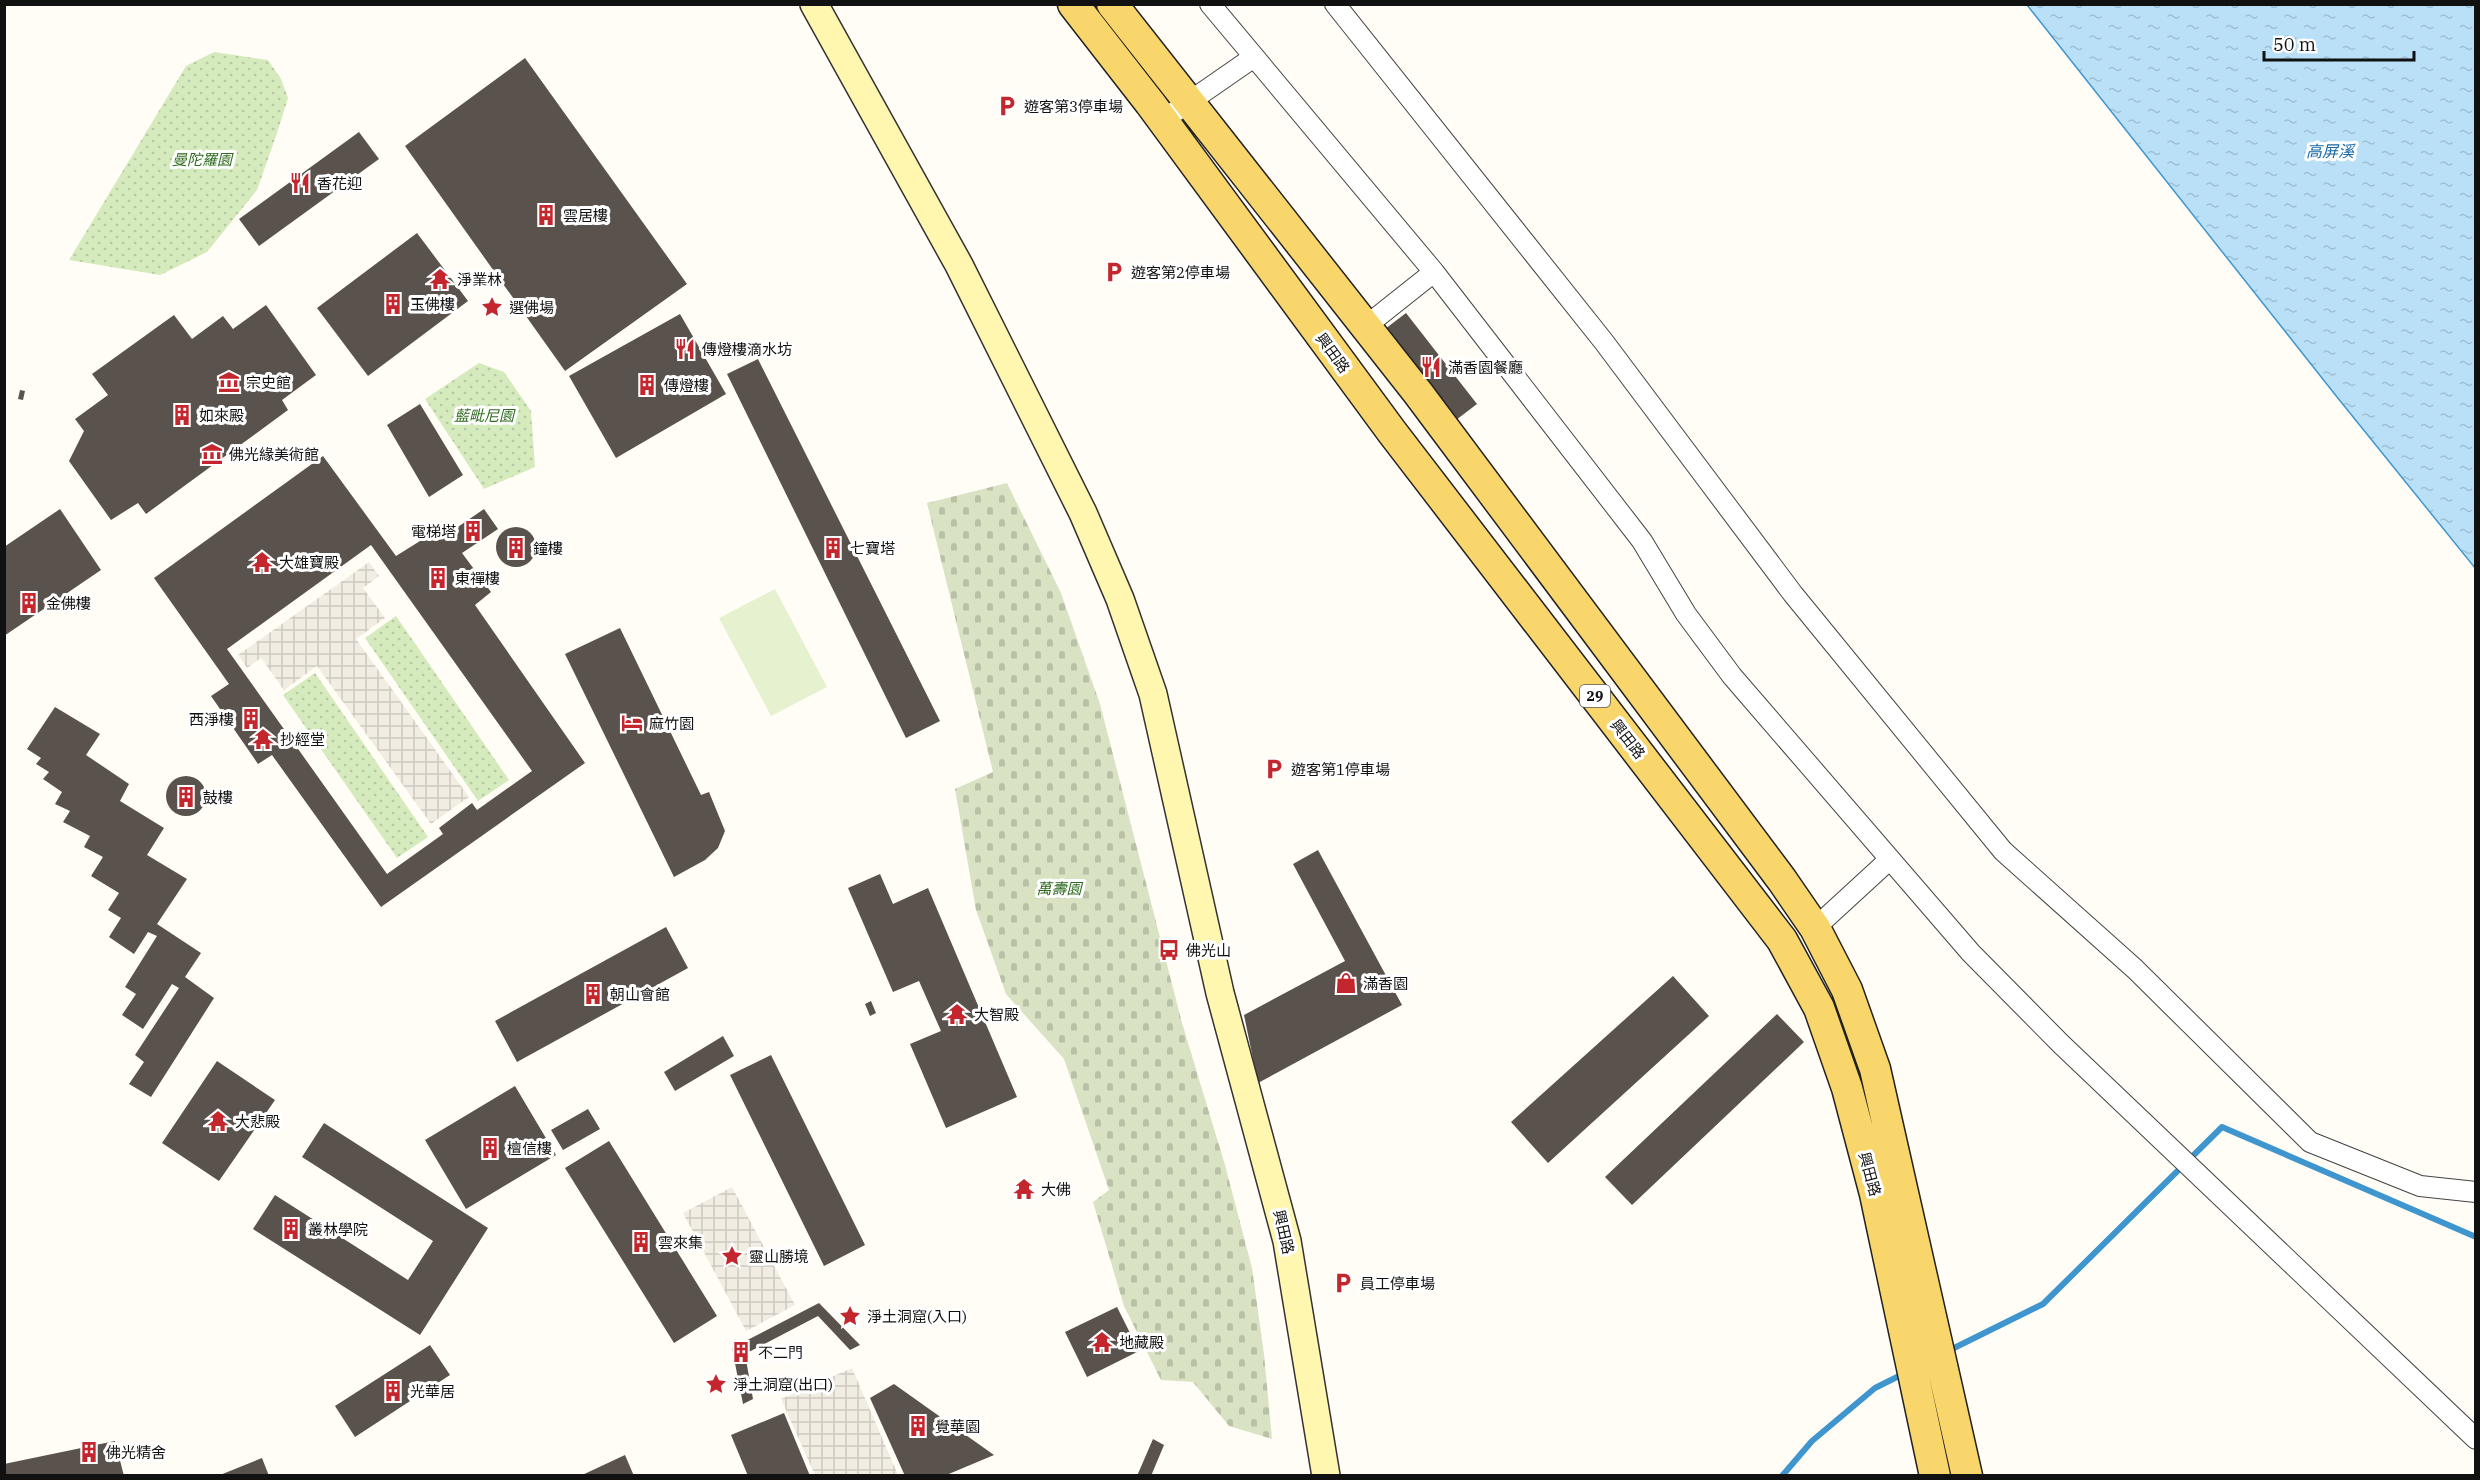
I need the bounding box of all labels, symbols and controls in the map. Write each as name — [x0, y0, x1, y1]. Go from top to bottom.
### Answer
scale bar — [2264, 24, 2414, 62]
text: 50 m — [2273, 33, 2316, 56]
parking icon: 遊客第3停車場 — [995, 94, 1019, 118]
place label: 遊客第3停車場 — [1024, 97, 1123, 116]
water label: 高屏溪 — [2306, 141, 2356, 161]
park label: 曼陀羅園 — [172, 150, 234, 169]
restaurant icon: 香花迎 — [288, 171, 312, 195]
place label: 香花迎 — [317, 174, 362, 193]
building icon: 雲居樓 — [534, 203, 558, 227]
place label: 雲居樓 — [563, 206, 608, 225]
parking icon: 遊客第2停車場 — [1102, 260, 1126, 284]
place label: 遊客第2停車場 — [1131, 263, 1230, 282]
temple icon: 淨業林 — [428, 267, 452, 291]
place label: 淨業林 — [457, 270, 502, 289]
building icon: 玉佛樓 — [381, 292, 405, 316]
place label: 玉佛樓 — [410, 295, 455, 314]
place icon: 選佛場 — [480, 295, 504, 319]
place label: 選佛場 — [509, 298, 554, 317]
street label: 興田路 — [1312, 329, 1354, 377]
restaurant icon: 傳燈樓滴水坊 — [673, 337, 697, 361]
place label: 傳燈樓滴水坊 — [702, 340, 792, 359]
restaurant icon: 滿香園餐廳 — [1419, 355, 1443, 379]
place label: 滿香園餐廳 — [1448, 358, 1523, 377]
museum icon: 宗史館 — [217, 370, 241, 394]
place label: 宗史館 — [246, 373, 291, 392]
building icon: 傳燈樓 — [635, 373, 659, 397]
place label: 傳燈樓 — [664, 376, 709, 395]
building icon: 如來殿 — [170, 403, 194, 427]
place label: 如來殿 — [199, 406, 244, 425]
park label: 藍毗尼園 — [454, 406, 516, 425]
museum icon: 佛光緣美術館 — [200, 442, 224, 466]
place label: 佛光緣美術館 — [229, 445, 319, 464]
building icon: 電梯塔 — [461, 519, 485, 543]
place label: 電梯塔 — [411, 522, 456, 541]
building icon: 鐘樓 — [504, 536, 528, 560]
building icon: 七寶塔 — [821, 536, 845, 560]
place label: 鐘樓 — [533, 539, 563, 558]
place label: 七寶塔 — [850, 539, 895, 558]
temple icon: 大雄寶殿 — [250, 550, 274, 574]
place label: 大雄寶殿 — [279, 553, 339, 572]
building icon: 東禪樓 — [426, 566, 450, 590]
place label: 東禪樓 — [455, 569, 500, 588]
building icon: 金佛樓 — [17, 591, 41, 615]
place label: 金佛樓 — [46, 594, 91, 613]
road number: 29 — [1580, 685, 1610, 707]
building icon: 西淨樓 — [239, 707, 263, 731]
place label: 西淨樓 — [189, 710, 234, 729]
hotel icon: 麻竹園 — [620, 711, 644, 735]
place label: 麻竹園 — [649, 714, 694, 733]
street label: 興田路 — [1607, 715, 1649, 763]
temple icon: 抄經堂 — [251, 727, 275, 751]
place label: 抄經堂 — [280, 730, 325, 749]
parking icon: 遊客第1停車場 — [1262, 757, 1286, 781]
place label: 遊客第1停車場 — [1291, 760, 1390, 779]
building icon: 鼓樓 — [174, 785, 198, 809]
place label: 鼓樓 — [203, 788, 233, 807]
park label: 萬壽園 — [1036, 879, 1083, 898]
bus stop icon: 佛光山 — [1157, 938, 1181, 962]
place label: 佛光山 — [1186, 941, 1231, 960]
shop icon: 滿香園 — [1334, 971, 1358, 995]
place label: 滿香園 — [1363, 974, 1408, 993]
building icon: 朝山會館 — [581, 982, 605, 1006]
place label: 朝山會館 — [610, 985, 670, 1004]
temple icon: 大智殿 — [945, 1002, 969, 1026]
place label: 大智殿 — [974, 1005, 1019, 1024]
temple icon: 大悲殿 — [206, 1109, 230, 1133]
place label: 大悲殿 — [235, 1112, 280, 1131]
building icon: 檀信樓 — [478, 1136, 502, 1160]
place label: 檀信樓 — [507, 1139, 552, 1158]
street label: 興田路 — [1855, 1150, 1885, 1198]
temple icon: 大佛 — [1012, 1177, 1036, 1201]
place label: 大佛 — [1041, 1180, 1071, 1199]
street label: 興田路 — [1270, 1208, 1298, 1256]
building icon: 叢林學院 — [279, 1217, 303, 1241]
place label: 叢林學院 — [308, 1220, 368, 1239]
building icon: 雲來集 — [629, 1230, 653, 1254]
place label: 雲來集 — [658, 1233, 703, 1252]
place icon: 靈山勝境 — [720, 1244, 744, 1268]
place label: 靈山勝境 — [749, 1247, 809, 1266]
parking icon: 員工停車場 — [1331, 1271, 1355, 1295]
place label: 員工停車場 — [1360, 1274, 1435, 1293]
place icon: 淨土洞窟(入口) — [838, 1304, 862, 1328]
place label: 淨土洞窟(入口) — [867, 1307, 967, 1326]
temple icon: 地藏殿 — [1090, 1330, 1114, 1354]
place label: 地藏殿 — [1119, 1333, 1164, 1352]
building icon: 不二門 — [729, 1340, 753, 1364]
place label: 不二門 — [758, 1343, 803, 1362]
place icon: 淨土洞窟(出口) — [704, 1372, 728, 1396]
place label: 淨土洞窟(出口) — [733, 1375, 833, 1394]
building icon: 光華居 — [381, 1379, 405, 1403]
place label: 光華居 — [410, 1382, 455, 1401]
building icon: 覺華園 — [906, 1414, 930, 1438]
place label: 覺華園 — [935, 1417, 980, 1436]
building icon: 佛光精舍 — [77, 1440, 101, 1464]
place label: 佛光精舍 — [106, 1443, 166, 1462]

